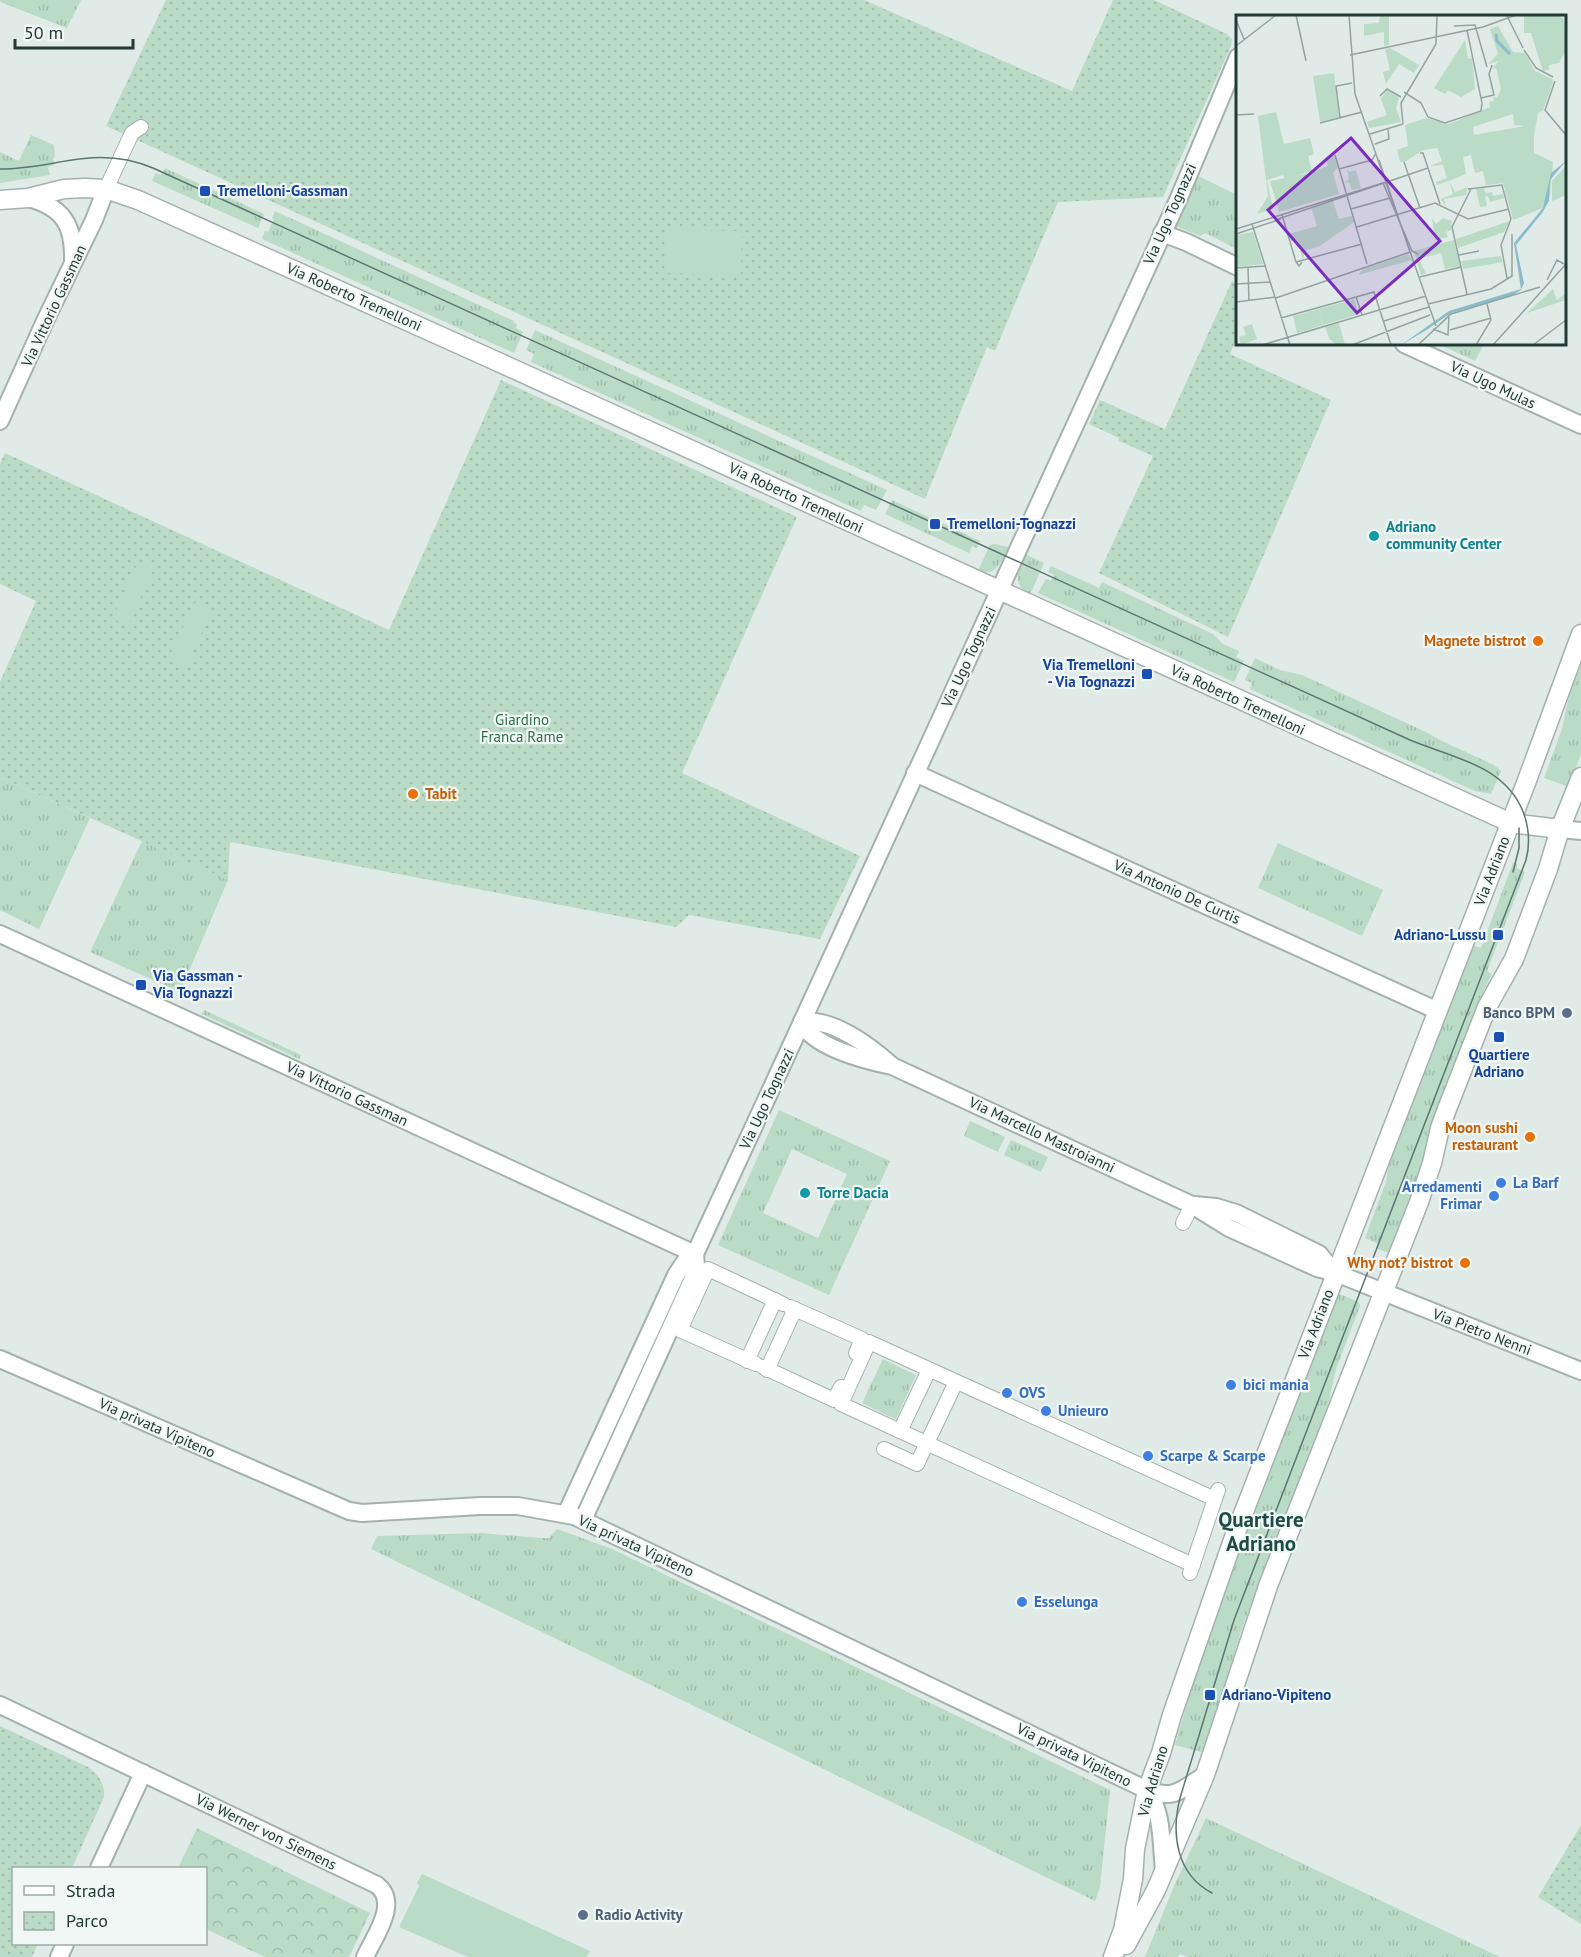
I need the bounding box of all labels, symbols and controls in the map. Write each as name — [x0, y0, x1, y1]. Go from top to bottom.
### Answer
scale bar — [15, 12, 134, 50]
inset map — [1236, 15, 1566, 345]
text: 50 m — [24, 21, 63, 44]
street label: Via Ugo Tognazzi — [1138, 160, 1200, 268]
place label: Tremelloni-Gassman — [217, 181, 348, 200]
marker: Tremelloni-Gassman — [198, 184, 212, 198]
street label: Via Vittorio Gassman — [17, 242, 90, 371]
street label: Via Roberto Tremelloni — [283, 258, 425, 335]
street label: Via Ugo Mulas — [1447, 356, 1539, 413]
street label: Via Roberto Tremelloni — [725, 458, 867, 537]
place label: Tremelloni-Tognazzi — [947, 514, 1076, 533]
marker: Tremelloni-Tognazzi — [928, 517, 942, 531]
place label: Adriano community Center — [1386, 517, 1502, 553]
marker: Adriano community Center — [1367, 529, 1381, 543]
street label: Via Ugo Tognazzi — [936, 603, 1000, 711]
place label: Magnete bistrot — [1424, 631, 1527, 650]
marker: Magnete bistrot — [1531, 634, 1545, 648]
place label: Via Tremelloni - Via Tognazzi — [1042, 655, 1135, 691]
street label: Via Roberto Tremelloni — [1167, 660, 1309, 739]
marker: Via Tremelloni - Via Tognazzi — [1140, 667, 1154, 681]
park label: Giardino Franca Rame — [481, 710, 563, 746]
place label: Tabit — [425, 784, 457, 803]
marker: Tabit — [406, 787, 420, 801]
street label: Via Adriano — [1469, 833, 1514, 909]
street label: Via Antonio De Curtis — [1110, 855, 1243, 928]
place label: Adriano-Lussu — [1394, 925, 1486, 944]
marker: Adriano-Lussu — [1491, 928, 1505, 942]
place label: Via Gassman - Via Tognazzi — [152, 966, 243, 1002]
marker: Via Gassman - Via Tognazzi — [134, 978, 148, 992]
place label: Banco BPM — [1483, 1003, 1555, 1022]
marker: Banco BPM — [1560, 1006, 1574, 1020]
marker: Quartiere Adriano — [1492, 1030, 1506, 1044]
street label: Via Ugo Tognazzi — [734, 1045, 798, 1153]
place label: Quartiere Adriano — [1468, 1045, 1530, 1081]
street label: Via Vittorio Gassman — [282, 1057, 411, 1130]
street label: Via Marcello Mastroianni — [965, 1092, 1118, 1177]
place label: Moon sushi restaurant — [1445, 1118, 1519, 1154]
marker: Moon sushi restaurant — [1523, 1130, 1537, 1144]
place label: La Barf — [1513, 1173, 1560, 1192]
marker: La Barf — [1494, 1176, 1508, 1190]
place label: Arredamenti Frimar — [1402, 1177, 1483, 1213]
place label: Torre Dacia — [817, 1183, 889, 1202]
marker: Torre Dacia — [798, 1186, 812, 1200]
marker: Arredamenti Frimar — [1487, 1189, 1501, 1203]
place label: Why not? bistrot — [1347, 1253, 1454, 1272]
marker: Why not? bistrot — [1458, 1256, 1472, 1270]
street label: Via Adriano — [1293, 1286, 1338, 1362]
street label: Via Pietro Nenni — [1429, 1304, 1534, 1359]
place label: bici mania — [1243, 1375, 1309, 1394]
marker: bici mania — [1224, 1378, 1238, 1392]
place label: OVS — [1019, 1383, 1046, 1402]
marker: OVS — [1000, 1386, 1014, 1400]
street label: Via privata Vipiteno — [95, 1393, 218, 1462]
place label: Unieuro — [1058, 1401, 1109, 1420]
marker: Unieuro — [1039, 1404, 1053, 1418]
place label: Scarpe & Scarpe — [1160, 1446, 1266, 1465]
marker: Scarpe & Scarpe — [1141, 1449, 1155, 1463]
district label: Quartiere Adriano — [1218, 1506, 1304, 1557]
street label: Via privata Vipiteno — [574, 1510, 697, 1581]
place label: Esselunga — [1034, 1592, 1098, 1611]
marker: Esselunga — [1015, 1595, 1029, 1609]
place label: Adriano-Vipiteno — [1222, 1685, 1331, 1704]
marker: Adriano-Vipiteno — [1203, 1688, 1217, 1702]
street label: Via privata Vipiteno — [1013, 1718, 1135, 1791]
street label: Via Adriano — [1133, 1743, 1172, 1820]
street label: Via Werner von Siemens — [192, 1789, 340, 1874]
legend — [12, 1867, 207, 1945]
text: Strada — [66, 1879, 115, 1902]
place label: Radio Activity — [595, 1905, 683, 1924]
marker: Radio Activity — [576, 1908, 590, 1922]
text: Parco — [66, 1909, 108, 1932]

